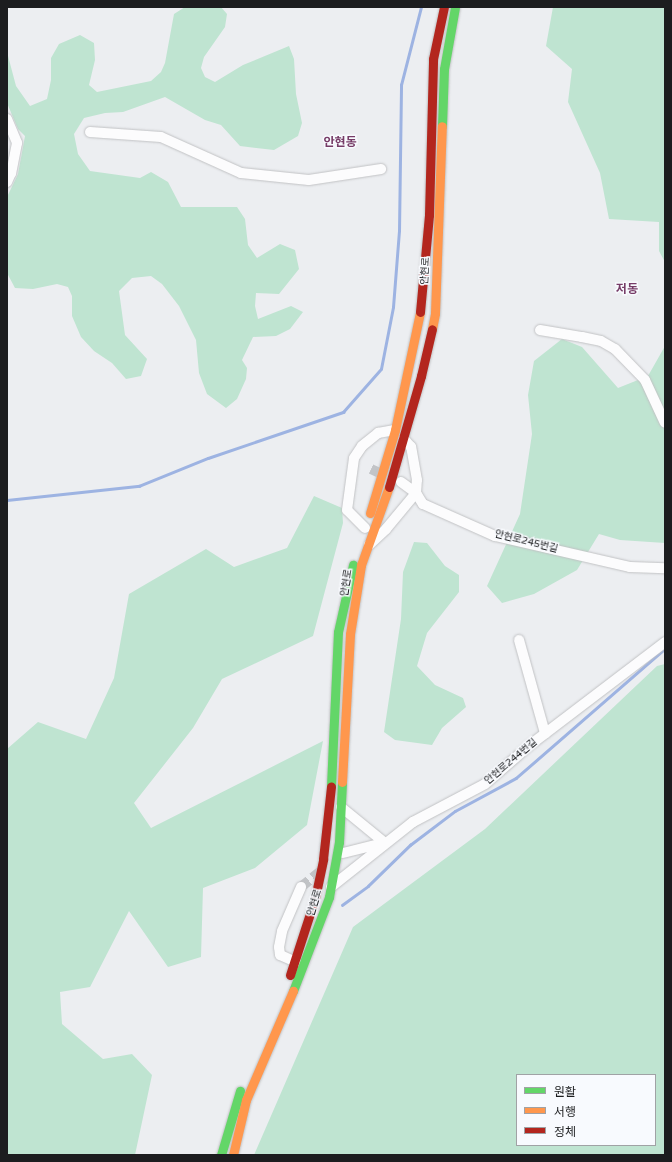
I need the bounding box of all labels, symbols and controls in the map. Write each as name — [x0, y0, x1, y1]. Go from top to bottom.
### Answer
district label: 안현동 — [323, 136, 357, 150]
street label: 안현로 — [419, 257, 433, 285]
district label: 저동 — [616, 283, 638, 297]
street label: 안현로245번길 — [493, 528, 559, 556]
street label: 안현로 — [339, 568, 355, 598]
street label: 안현로244번길 — [482, 737, 540, 787]
street label: 안현로 — [305, 888, 325, 918]
legend — [516, 1074, 656, 1146]
text: 원활 — [554, 1085, 576, 1099]
text: 서행 — [554, 1105, 576, 1119]
text: 정체 — [554, 1125, 576, 1139]

